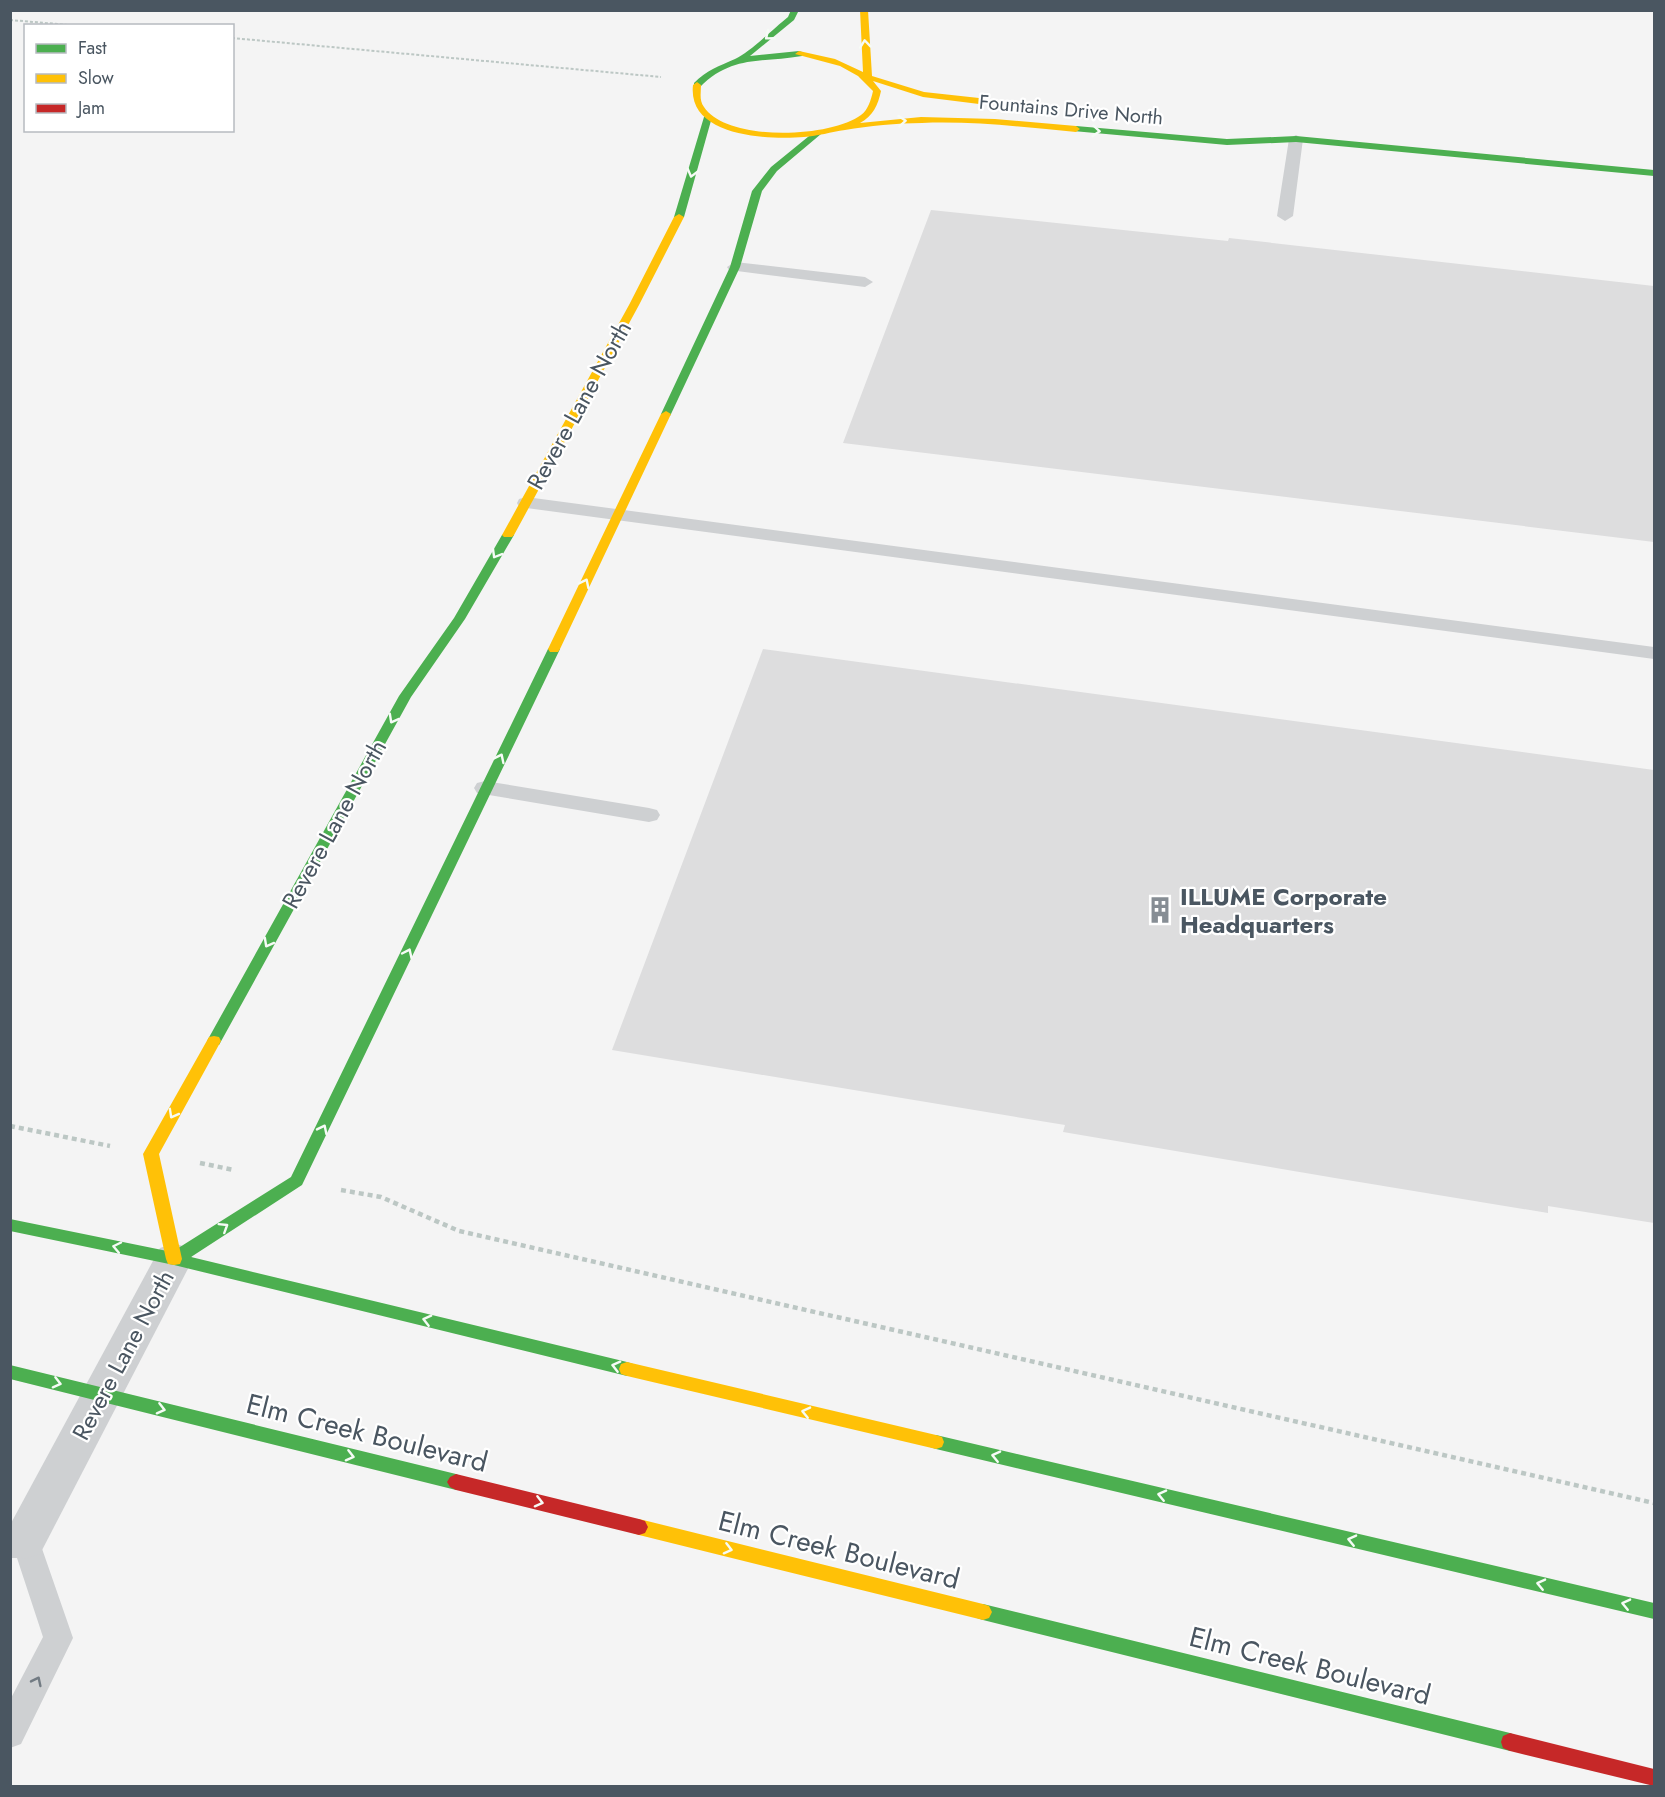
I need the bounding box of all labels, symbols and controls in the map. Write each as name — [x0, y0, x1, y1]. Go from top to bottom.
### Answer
legend — [24, 24, 234, 132]
one-way arrow — [765, 29, 776, 40]
text: Fast — [78, 35, 107, 61]
one-way arrow — [859, 39, 872, 48]
text: Slow — [78, 65, 115, 91]
street label: Fountains Drive North — [978, 88, 1164, 132]
text: Jam — [76, 95, 105, 121]
one-way arrow — [897, 115, 907, 128]
one-way arrow — [1092, 124, 1101, 137]
one-way arrow — [687, 168, 700, 178]
street label: Revere Lane North — [518, 314, 640, 496]
one-way arrow — [492, 548, 503, 558]
one-way arrow — [578, 578, 589, 589]
one-way arrow — [388, 713, 400, 723]
street label: Revere Lane North — [273, 733, 395, 915]
one-way arrow — [492, 753, 504, 764]
place label: ILLUME Corporate Headquarters — [1180, 879, 1387, 942]
building icon: ILLUME Corporate Headquarters — [1145, 895, 1175, 925]
one-way arrow — [264, 937, 275, 948]
one-way arrow — [400, 949, 412, 960]
one-way arrow — [169, 1108, 180, 1118]
one-way arrow — [315, 1124, 327, 1135]
one-way arrow — [217, 1224, 228, 1235]
one-way arrow — [112, 1241, 122, 1254]
street label: Revere Lane North — [63, 1264, 183, 1446]
one-way arrow — [422, 1315, 432, 1328]
one-way arrow — [612, 1361, 622, 1374]
one-way arrow — [52, 1376, 62, 1389]
street label: Elm Creek Boulevard — [242, 1383, 492, 1483]
one-way arrow — [155, 1401, 165, 1414]
one-way arrow — [801, 1406, 811, 1419]
one-way arrow — [345, 1448, 355, 1461]
one-way arrow — [991, 1451, 1001, 1464]
one-way arrow — [1157, 1490, 1167, 1503]
one-way arrow — [534, 1495, 544, 1508]
street label: Elm Creek Boulevard — [714, 1500, 964, 1600]
one-way arrow — [1347, 1534, 1357, 1547]
one-way arrow — [723, 1542, 733, 1554]
one-way arrow — [1537, 1578, 1547, 1591]
one-way arrow — [1622, 1598, 1632, 1611]
street label: Elm Creek Boulevard — [1185, 1616, 1435, 1716]
one-way arrow — [29, 1676, 41, 1687]

